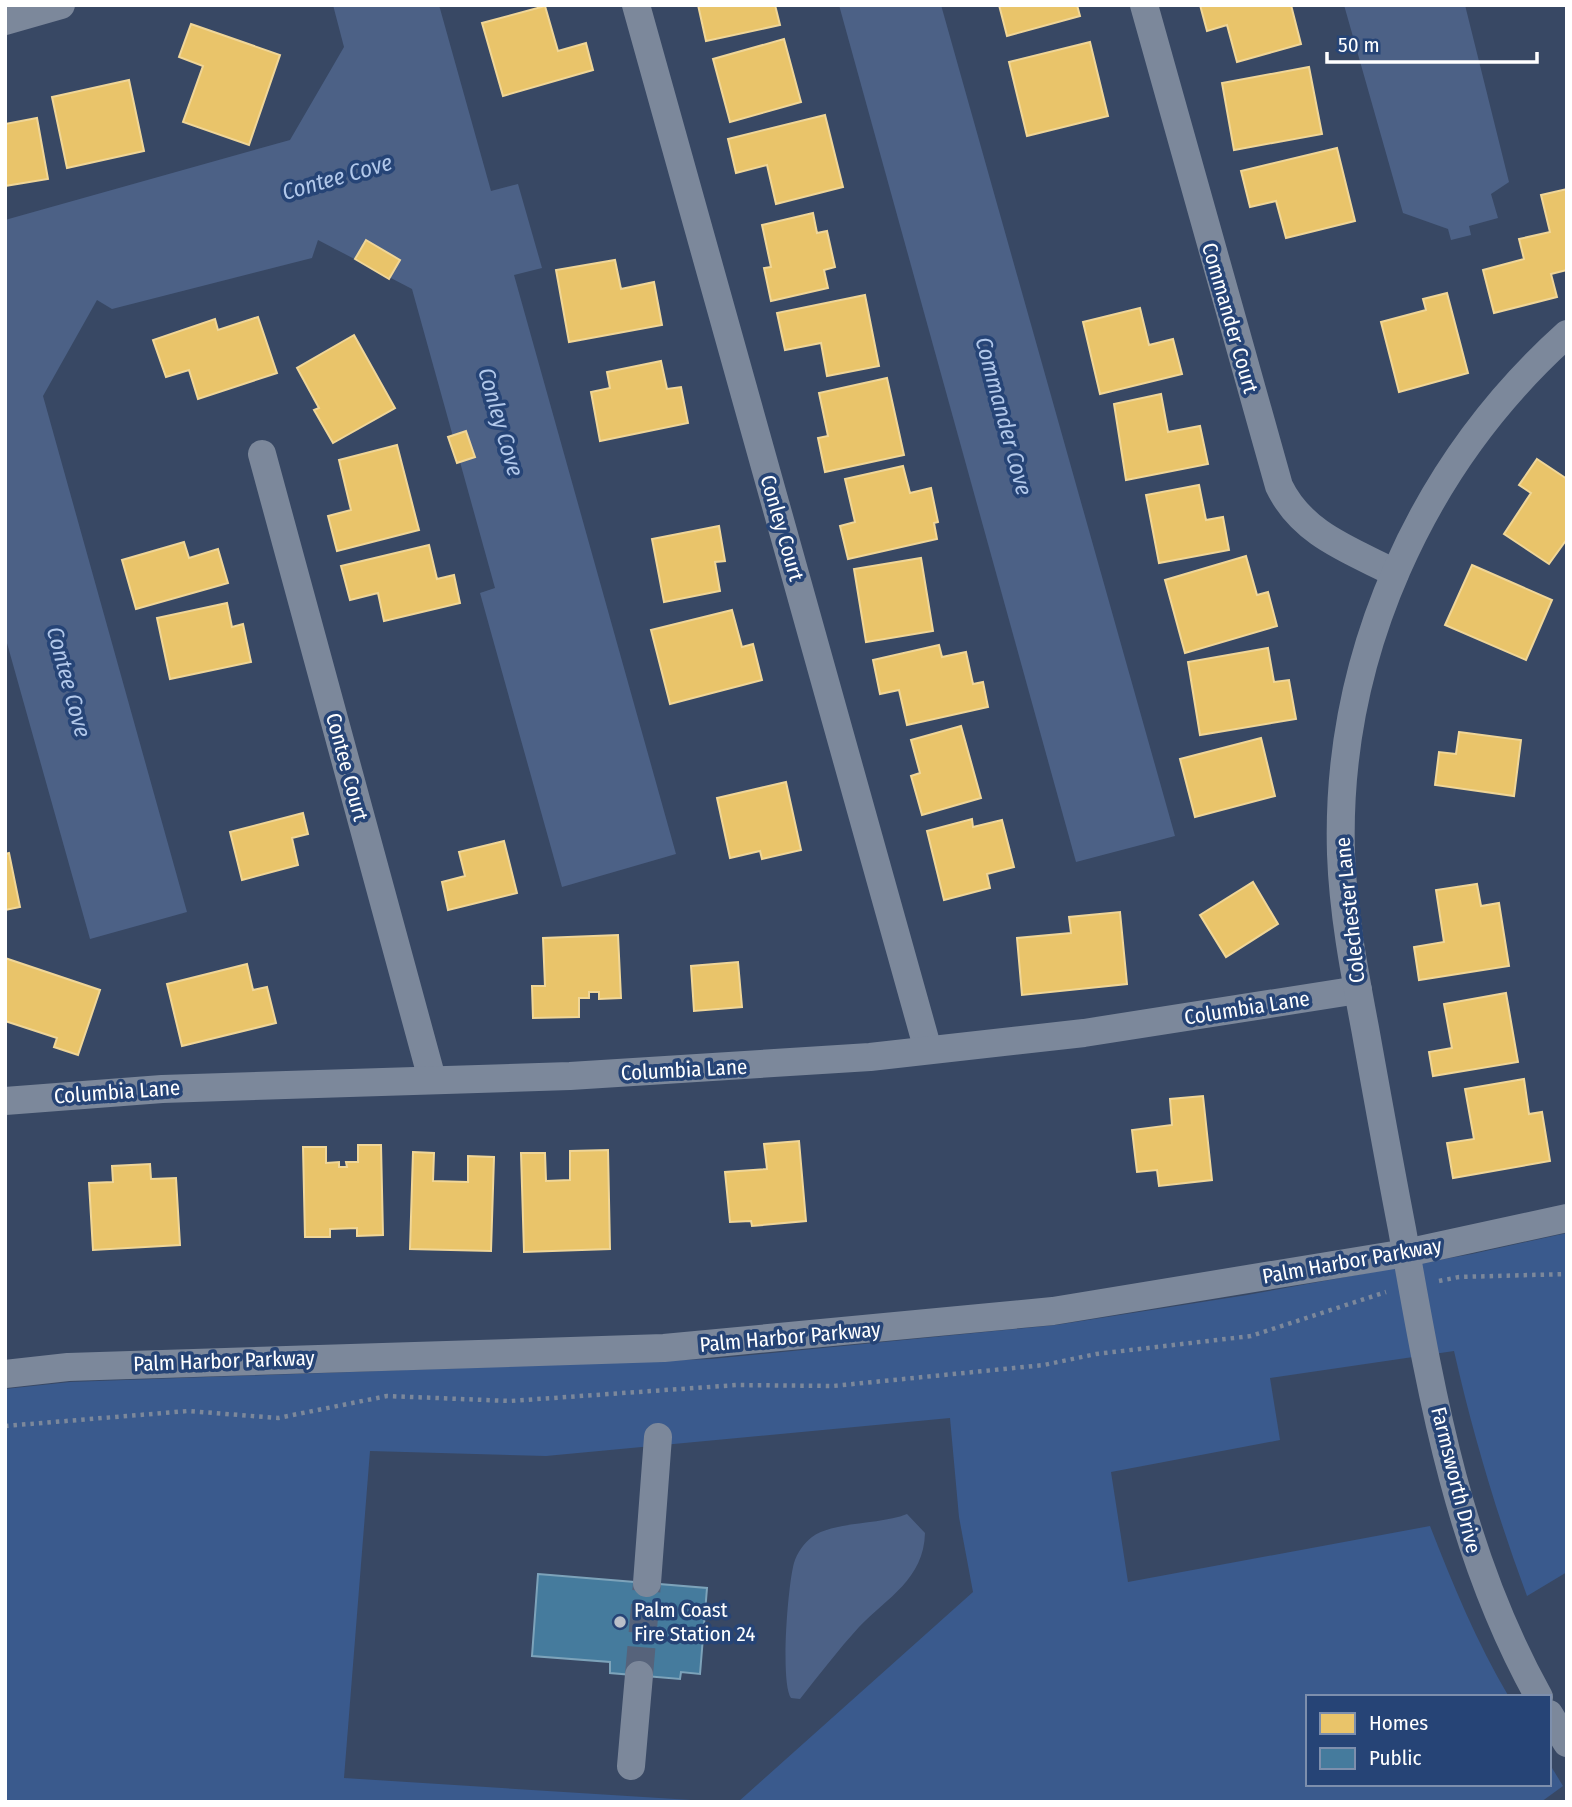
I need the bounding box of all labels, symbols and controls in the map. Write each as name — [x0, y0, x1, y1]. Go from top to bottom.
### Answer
scale bar — [1327, 21, 1537, 65]
text: 50 m — [1338, 32, 1380, 58]
water label: Contee Cove — [279, 148, 395, 206]
street label: Commander Court — [1196, 240, 1264, 396]
water label: Commander Cove — [969, 334, 1039, 498]
water label: Conley Cove — [472, 364, 530, 480]
street label: Conley Court — [754, 472, 810, 584]
water label: Contee Cove — [41, 624, 97, 740]
street label: Contee Court — [320, 710, 374, 824]
street label: Colechester Lane — [1329, 836, 1371, 984]
street label: Columbia Lane — [1182, 985, 1312, 1031]
street label: Columbia Lane — [620, 1054, 748, 1086]
street label: Columbia Lane — [53, 1075, 181, 1109]
street label: Palm Harbor Parkway — [1260, 1232, 1444, 1290]
street label: Palm Harbor Parkway — [698, 1316, 882, 1358]
street label: Palm Harbor Parkway — [133, 1345, 316, 1377]
street label: Farmsworth Drive — [1425, 1404, 1487, 1556]
place label: Palm Coast Fire Station 24 — [634, 1597, 756, 1647]
marker: Palm Coast Fire Station 24 — [612, 1614, 628, 1630]
legend — [1306, 1695, 1551, 1786]
text: Homes — [1369, 1710, 1428, 1736]
text: Public — [1369, 1745, 1421, 1771]

